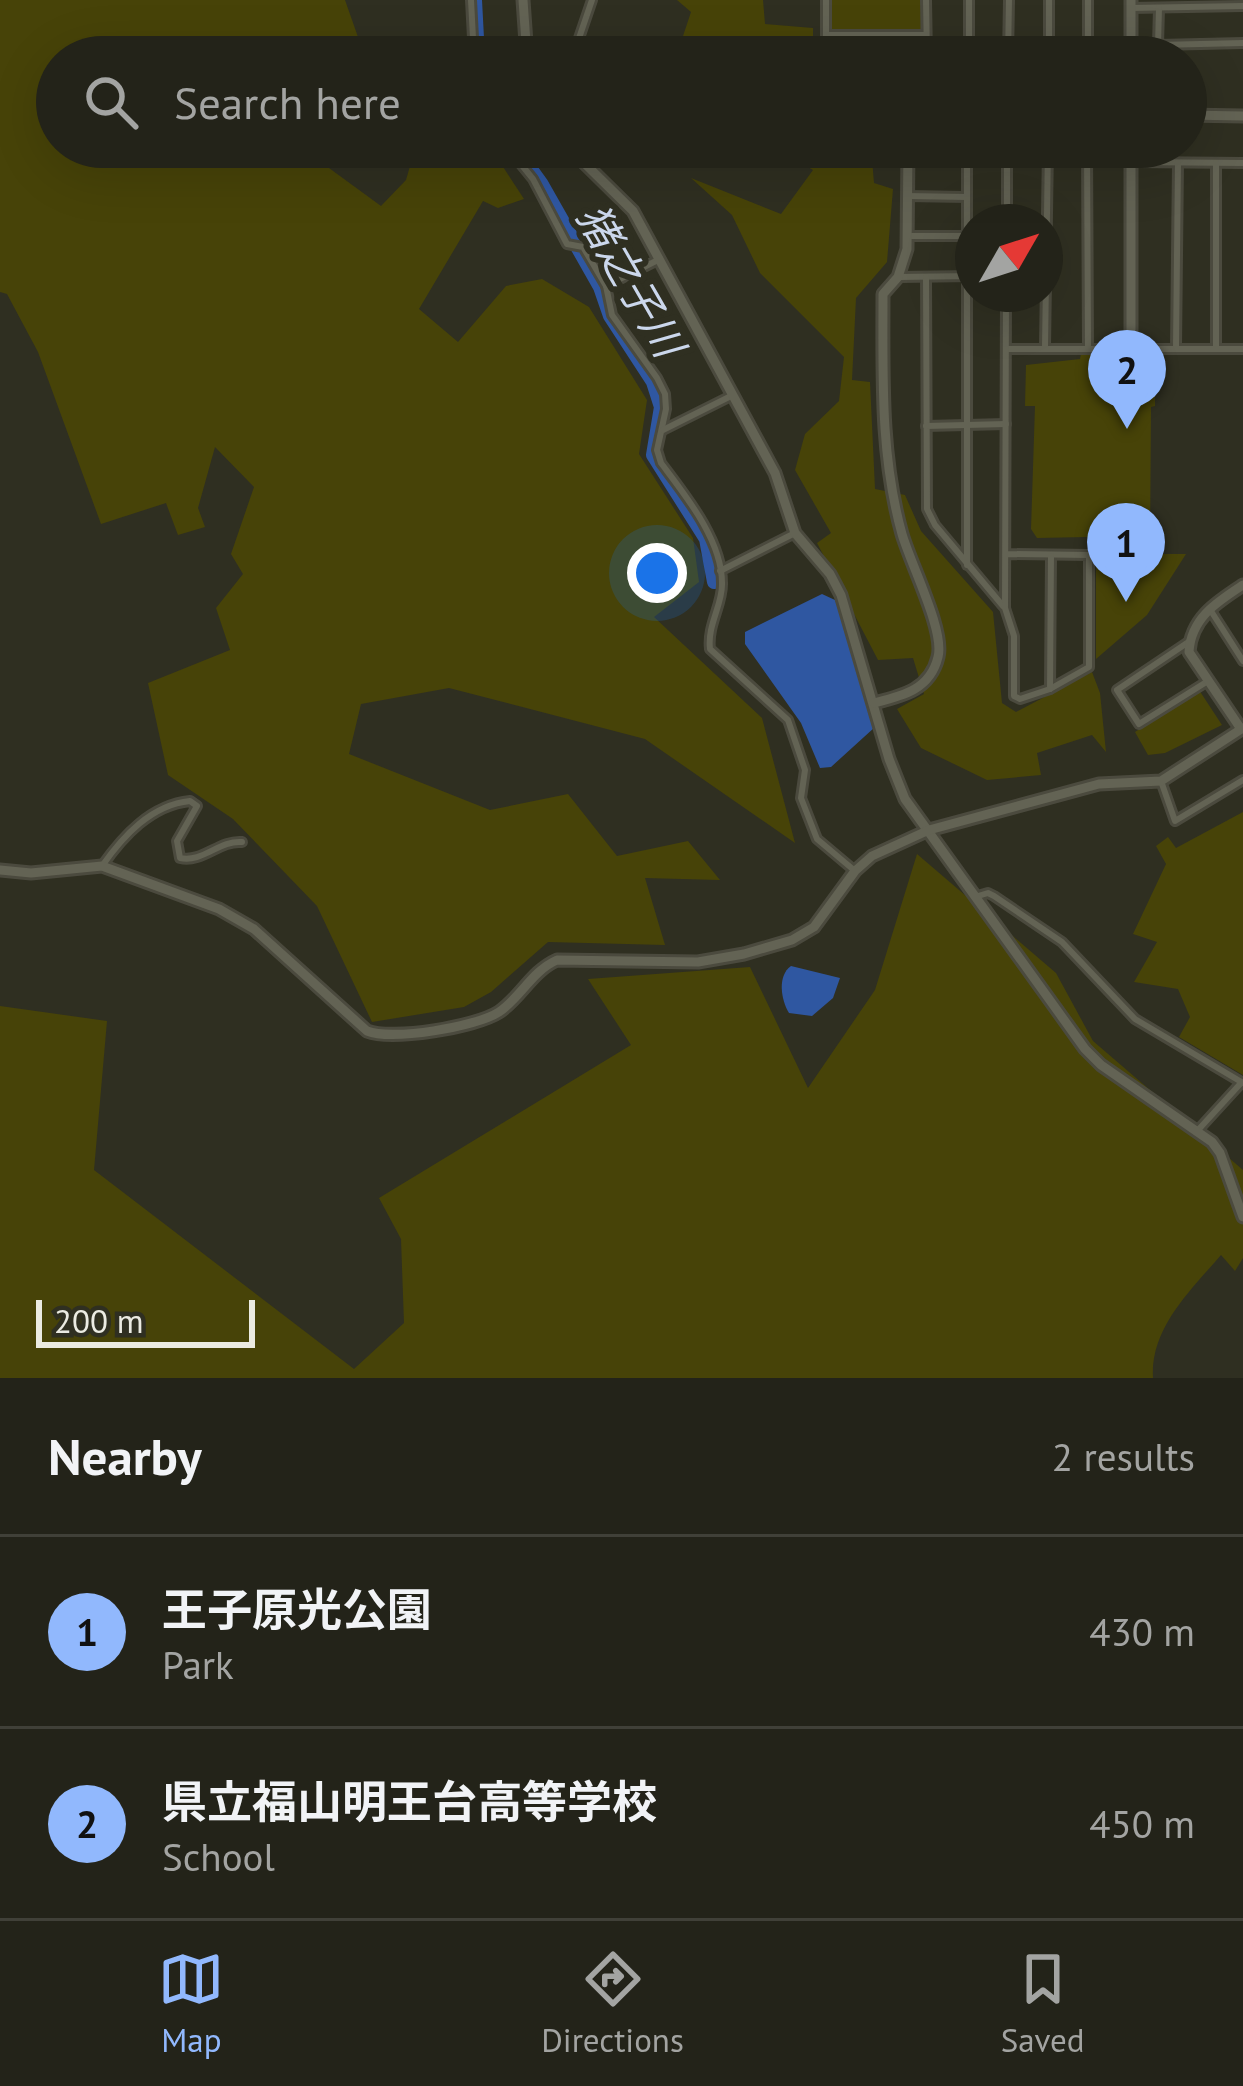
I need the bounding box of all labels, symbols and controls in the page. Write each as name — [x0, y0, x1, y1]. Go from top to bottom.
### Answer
search box — [36, 36, 1207, 168]
icon: search — [78, 69, 144, 135]
text: Search here — [174, 73, 401, 131]
water label: 猪之子川 — [565, 193, 699, 370]
north arrow — [955, 204, 1063, 312]
pin: 2 — [1088, 330, 1166, 429]
pin: 1 — [1087, 503, 1165, 602]
your location — [627, 543, 687, 603]
scale bar — [36, 1294, 255, 1347]
text: 200 m — [54, 1299, 144, 1342]
text: Nearby — [48, 1423, 202, 1489]
text: 2 results — [1052, 1431, 1195, 1482]
text: 王子原光公園 — [162, 1580, 432, 1638]
text: 1 — [76, 1606, 98, 1657]
text: 430 m — [1089, 1606, 1195, 1657]
text: Park — [162, 1639, 234, 1690]
text: 県立福山明王台高等学校 — [162, 1772, 657, 1830]
text: 2 — [76, 1798, 98, 1849]
text: 450 m — [1089, 1798, 1195, 1849]
text: School — [162, 1831, 275, 1882]
tab: Map — [158, 1946, 224, 2061]
tab: Directions — [541, 1946, 684, 2061]
tab: Saved — [1001, 1946, 1085, 2061]

